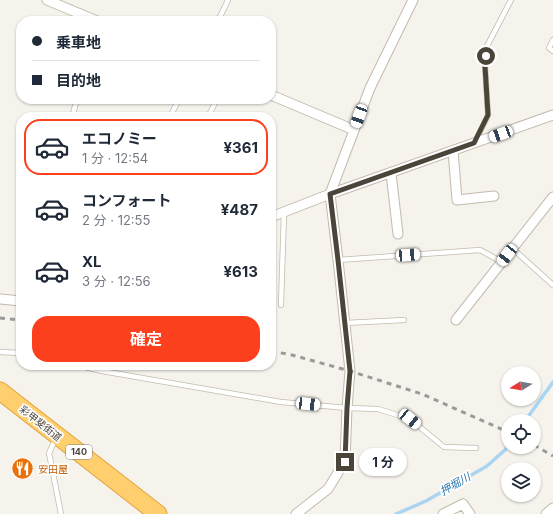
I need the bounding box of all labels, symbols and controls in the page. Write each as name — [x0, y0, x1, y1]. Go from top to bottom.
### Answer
text: 乗車地 — [56, 33, 101, 52]
route start — [477, 47, 495, 65]
text: 目的地 — [56, 71, 101, 90]
car — [349, 103, 369, 129]
car — [488, 124, 514, 144]
icon: car — [34, 129, 70, 165]
text: エコノミー — [82, 129, 157, 148]
text: ¥361 — [224, 138, 258, 157]
text: 1 分 · 12:54 — [82, 150, 148, 166]
icon: car — [34, 191, 70, 227]
text: コンフォート — [82, 191, 172, 210]
text: ¥487 — [221, 200, 258, 219]
text: 2 分 · 12:55 — [82, 212, 150, 228]
car — [495, 242, 519, 268]
car — [396, 248, 420, 262]
text: XL — [82, 252, 102, 271]
icon: car — [34, 253, 70, 289]
text: ¥613 — [224, 262, 258, 281]
text: 3 分 · 12:56 — [82, 273, 151, 289]
button: 確定 — [32, 316, 260, 362]
north arrow — [501, 366, 541, 406]
map controls — [501, 366, 541, 502]
car — [295, 397, 321, 411]
street label: 彩甲斐街道 — [18, 403, 64, 443]
car — [397, 407, 423, 431]
button: locate — [501, 414, 541, 454]
road number: 140 — [66, 445, 92, 459]
callout: 1 分 — [359, 448, 407, 476]
route end — [336, 453, 354, 471]
text: 1 分 — [372, 454, 394, 470]
restaurant icon: 安田屋 — [10, 456, 36, 482]
button: layers — [501, 462, 541, 502]
place label: 安田屋 — [38, 463, 68, 475]
water label: 押堀川 — [437, 469, 474, 498]

